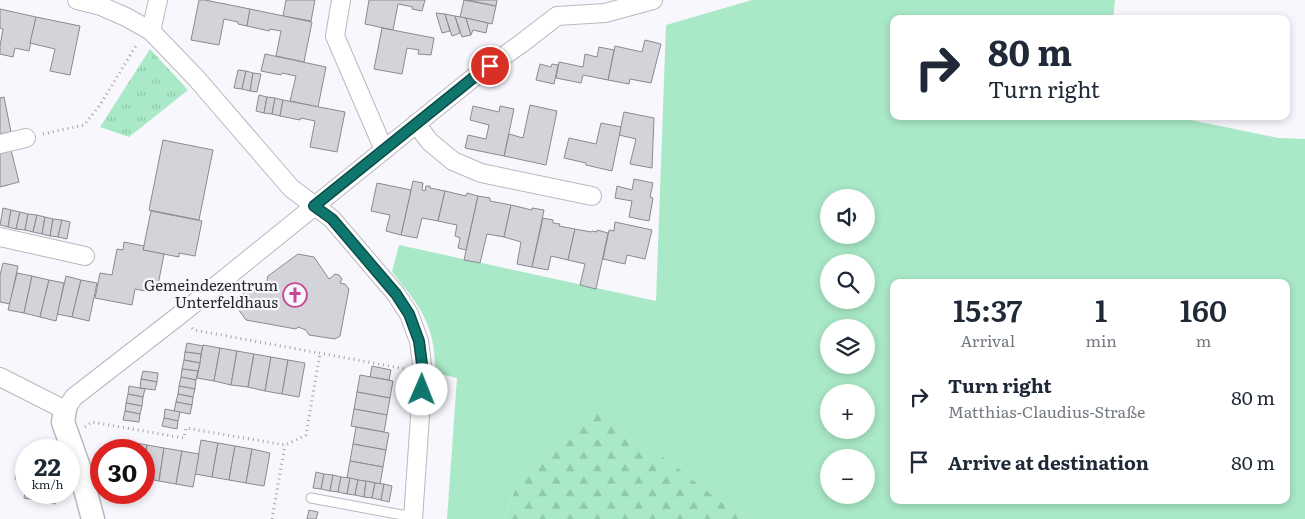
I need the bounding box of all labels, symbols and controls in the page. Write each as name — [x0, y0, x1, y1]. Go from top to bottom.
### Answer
text: 80 m — [988, 25, 1072, 77]
icon: right — [905, 35, 970, 100]
pin — [469, 45, 511, 87]
icon: arrive — [476, 52, 504, 80]
text: Turn right — [988, 72, 1100, 105]
map controls — [820, 189, 875, 504]
button: sound — [820, 189, 875, 244]
button: search — [820, 254, 875, 309]
place label: Gemeindezentrum Unterfeldhaus — [144, 273, 278, 313]
church icon: Gemeindezentrum Unterfeldhaus — [282, 282, 308, 308]
text: 15:37 — [953, 287, 1022, 331]
text: 1 — [1095, 287, 1107, 331]
text: 160 — [1180, 287, 1227, 331]
button: layers — [820, 319, 875, 374]
text: Arrival — [960, 328, 1015, 352]
text: min — [1085, 328, 1117, 352]
text: m — [1196, 328, 1211, 352]
position arrow — [395, 363, 447, 415]
text: Turn right — [948, 371, 1052, 399]
icon: right — [905, 383, 933, 411]
text: 80 m — [1231, 383, 1275, 411]
button: + — [820, 384, 875, 439]
text: Matthias-Claudius-Straße — [948, 399, 1145, 423]
speed limit sign: 30 — [90, 439, 155, 504]
text: 22 — [34, 447, 61, 484]
icon: arrive — [905, 448, 933, 476]
text: Arrive at destination — [948, 448, 1149, 476]
text: 80 m — [1231, 448, 1275, 476]
button: − — [820, 449, 875, 504]
text: km/h — [32, 475, 63, 493]

